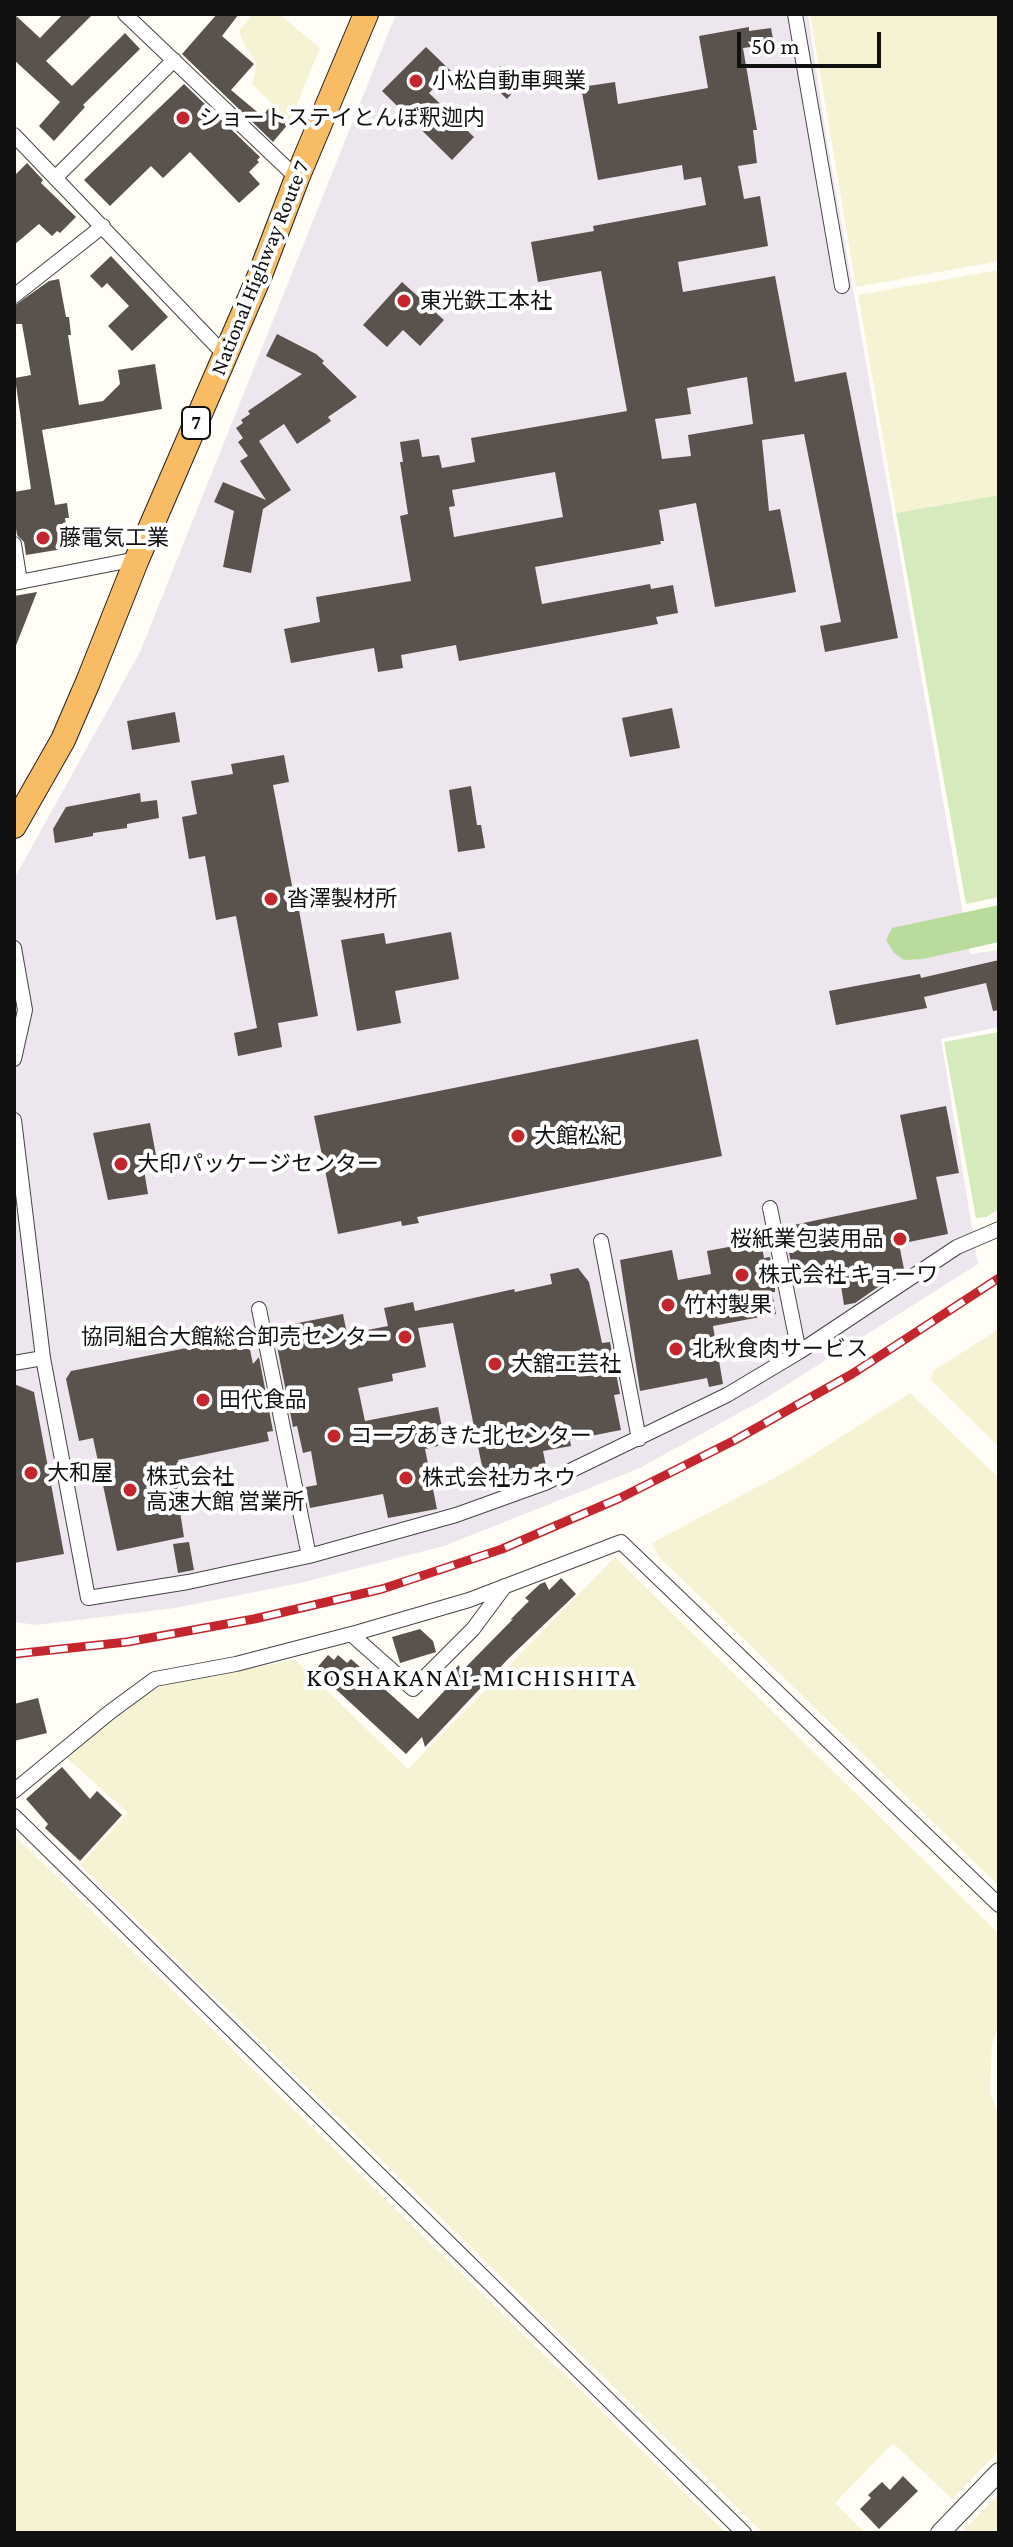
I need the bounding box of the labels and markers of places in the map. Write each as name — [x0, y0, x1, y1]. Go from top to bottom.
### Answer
place label: 小松自動車興業 — [432, 68, 586, 94]
marker: 小松自動車興業 — [407, 72, 425, 90]
place label: ショートステイとんぼ釈迦内 — [199, 105, 485, 131]
marker: ショートステイとんぼ釈迦内 — [174, 109, 192, 127]
place label: 東光鉄工本社 — [420, 288, 552, 314]
marker: 東光鉄工本社 — [395, 292, 413, 310]
place label: 藤電気工業 — [59, 525, 169, 551]
marker: 藤電気工業 — [34, 529, 52, 547]
place label: 沓澤製材所 — [287, 886, 397, 912]
marker: 沓澤製材所 — [262, 890, 280, 908]
place label: 大館松紀 — [534, 1123, 622, 1149]
marker: 大館松紀 — [509, 1127, 527, 1145]
place label: 大印パッケージセンター — [137, 1151, 379, 1177]
marker: 大印パッケージセンター — [112, 1155, 130, 1173]
place label: 桜紙業包装用品 — [730, 1226, 884, 1252]
marker: 桜紙業包装用品 — [891, 1230, 909, 1248]
place label: 株式会社 キョーワ — [758, 1262, 938, 1288]
marker: 株式会社 キョーワ — [733, 1266, 751, 1284]
place label: 竹村製果 — [684, 1292, 772, 1318]
marker: 竹村製果 — [659, 1296, 677, 1314]
place label: 協同組合大館総合卸売センター — [81, 1324, 389, 1350]
marker: 協同組合大館総合卸売センター — [396, 1328, 414, 1346]
place label: 北秋食肉サービス — [692, 1336, 868, 1362]
marker: 北秋食肉サービス — [667, 1340, 685, 1358]
place label: 大舘工芸社 — [511, 1351, 621, 1377]
marker: 大舘工芸社 — [486, 1355, 504, 1373]
place label: 田代食品 — [219, 1387, 307, 1413]
marker: 田代食品 — [194, 1391, 212, 1409]
place label: コープあきた北センター — [350, 1423, 592, 1449]
marker: コープあきた北センター — [325, 1427, 343, 1445]
place label: 大和屋 — [47, 1460, 113, 1486]
marker: 大和屋 — [22, 1464, 40, 1482]
place label: 株式会社 高速大館 営業所 — [146, 1464, 304, 1516]
place label: 株式会社カネウ — [422, 1465, 576, 1491]
marker: 株式会社カネウ — [397, 1469, 415, 1487]
marker: 株式会社 高速大館 営業所 — [121, 1481, 139, 1499]

